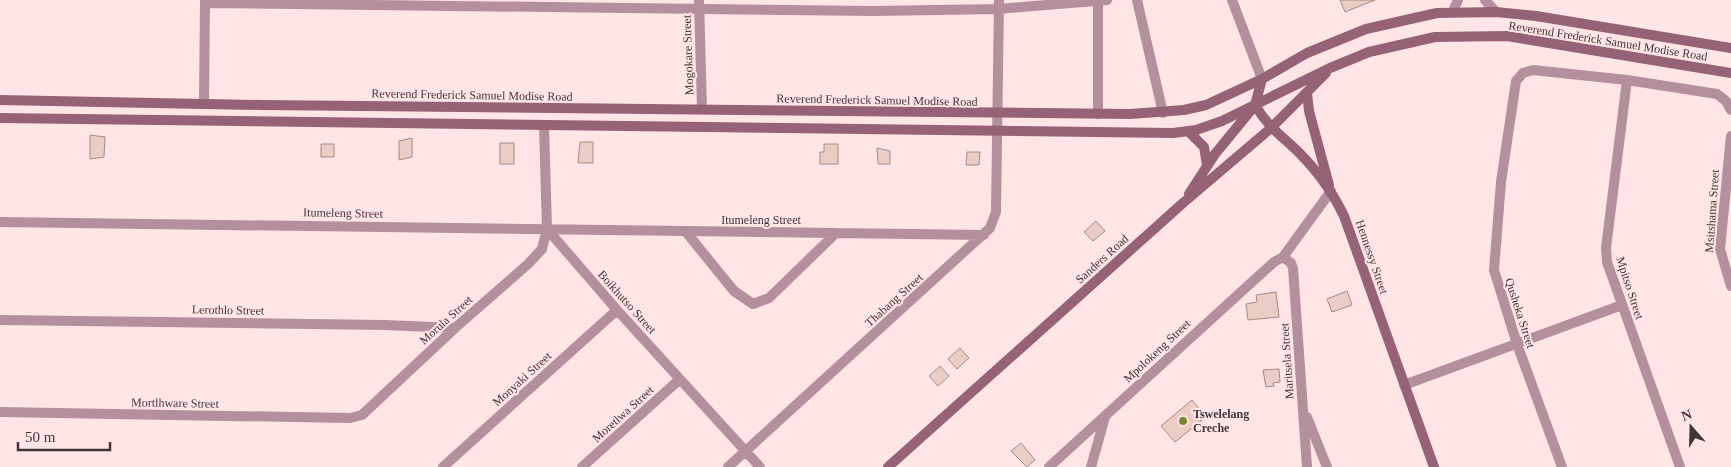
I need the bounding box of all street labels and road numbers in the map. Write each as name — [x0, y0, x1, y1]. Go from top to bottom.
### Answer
street label: Mogokare Street — [680, 14, 696, 95]
street label: Reverend Frederick Samuel Modise Road — [1508, 18, 1708, 64]
street label: Reverend Frederick Samuel Modise Road — [371, 86, 573, 104]
street label: Reverend Frederick Samuel Modise Road — [776, 91, 978, 109]
street label: Msitshama Street — [1702, 168, 1722, 253]
street label: Itumeleng Street — [303, 205, 384, 221]
street label: Itumeleng Street — [721, 213, 801, 227]
street label: Hennessy Street — [1353, 218, 1391, 297]
street label: Sanders Road — [1073, 232, 1131, 286]
street label: Mpitso Street — [1613, 255, 1647, 322]
street label: Boikhutso Street — [595, 267, 660, 337]
street label: Thabang Street — [862, 270, 926, 330]
street label: Qusheka Street — [1502, 276, 1538, 350]
street label: Morula Street — [417, 292, 476, 347]
street label: Lerothlo Street — [192, 302, 265, 318]
street label: Mpolokeng Street — [1121, 316, 1194, 386]
street label: Maritsela Street — [1277, 322, 1297, 400]
street label: Monyaki Street — [490, 348, 555, 409]
street label: Moretlwa Street — [589, 382, 657, 445]
street label: Mortlhware Street — [131, 395, 220, 411]

